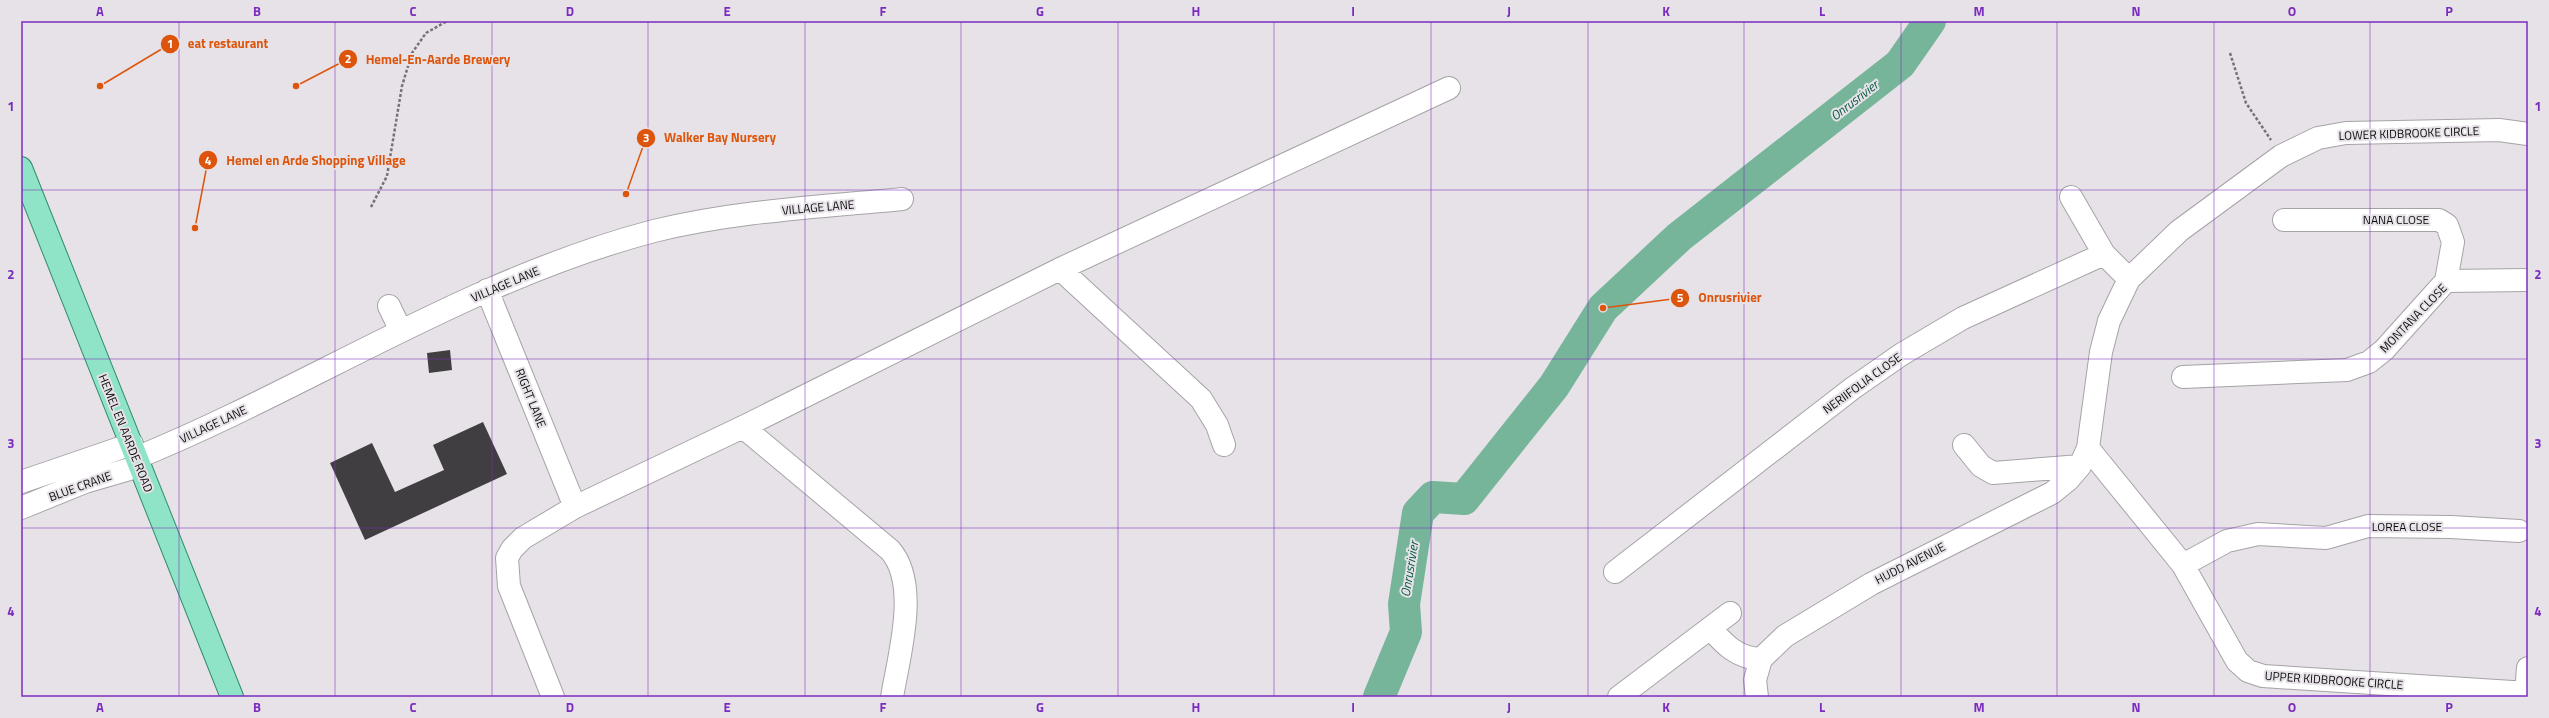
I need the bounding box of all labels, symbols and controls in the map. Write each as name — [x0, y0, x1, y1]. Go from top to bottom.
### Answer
text: A — [96, 1, 104, 21]
text: B — [253, 1, 261, 21]
text: C — [409, 1, 417, 21]
text: D — [566, 1, 574, 21]
text: E — [723, 1, 731, 21]
text: F — [880, 1, 887, 21]
text: G — [1036, 1, 1044, 21]
text: H — [1192, 1, 1200, 21]
text: I — [1351, 1, 1355, 21]
text: J — [1507, 1, 1511, 21]
text: K — [1662, 1, 1670, 21]
text: L — [1819, 1, 1825, 21]
text: M — [1973, 1, 1985, 21]
text: N — [2131, 1, 2141, 21]
text: O — [2288, 1, 2296, 21]
text: P — [2445, 1, 2453, 21]
callout: eat restaurant — [160, 31, 277, 56]
text: eat restaurant — [188, 33, 268, 53]
text: 1 — [167, 34, 173, 53]
callout: Hemel-En-Aarde Brewery — [338, 47, 519, 72]
text: 2 — [345, 49, 351, 68]
text: Hemel-En-Aarde Brewery — [366, 49, 511, 69]
water label: Onrusrivier — [1826, 74, 1884, 125]
text: 1 — [7, 96, 15, 116]
text: 1 — [2534, 96, 2542, 116]
street label: LOWER KIDBROOKE CIRCLE — [2338, 121, 2480, 145]
callout: Walker Bay Nursery — [636, 125, 784, 150]
text: Walker Bay Nursery — [664, 127, 776, 147]
text: 3 — [643, 128, 649, 147]
callout: Hemel en Arde Shopping Village — [198, 148, 414, 173]
text: Hemel en Arde Shopping Village — [226, 150, 406, 170]
text: 4 — [205, 151, 212, 170]
street label: VILLAGE LANE — [781, 194, 855, 220]
street label: NANA CLOSE — [2363, 210, 2429, 229]
street label: VILLAGE LANE — [468, 261, 543, 307]
text: 2 — [7, 264, 15, 284]
text: 2 — [2534, 264, 2542, 284]
street label: MONTANA CLOSE — [2375, 279, 2451, 357]
callout: Onrusrivier — [1670, 285, 1769, 310]
text: Onrusrivier — [1698, 287, 1762, 307]
text: 5 — [1677, 288, 1684, 307]
street label: NERIIFOLIA CLOSE — [1818, 348, 1906, 418]
street label: RIGHT LANE — [510, 365, 552, 431]
street label: HEMEL EN AARDE ROAD — [94, 371, 159, 495]
street label: VILLAGE LANE — [176, 400, 250, 448]
text: 3 — [7, 433, 15, 453]
text: 3 — [2534, 433, 2542, 453]
street label: BLUE CRANE — [46, 466, 114, 506]
street label: LOREA CLOSE — [2372, 517, 2443, 536]
street label: HUDD AVENUE — [1871, 537, 1949, 589]
water label: Onrusrivier — [1395, 538, 1424, 598]
text: 4 — [7, 601, 15, 621]
text: 4 — [2534, 601, 2542, 621]
street label: UPPER KIDBROOKE CIRCLE — [2264, 666, 2404, 694]
text: A — [96, 697, 104, 717]
text: B — [253, 697, 261, 717]
text: C — [409, 697, 417, 717]
text: D — [566, 697, 574, 717]
text: E — [723, 697, 731, 717]
text: F — [880, 697, 887, 717]
text: G — [1036, 697, 1044, 717]
text: H — [1192, 697, 1200, 717]
text: I — [1351, 697, 1355, 717]
text: J — [1507, 697, 1511, 717]
text: K — [1662, 697, 1670, 717]
text: L — [1819, 697, 1825, 717]
text: M — [1973, 697, 1985, 717]
text: N — [2131, 697, 2141, 717]
text: O — [2288, 697, 2296, 717]
text: P — [2445, 697, 2453, 717]

